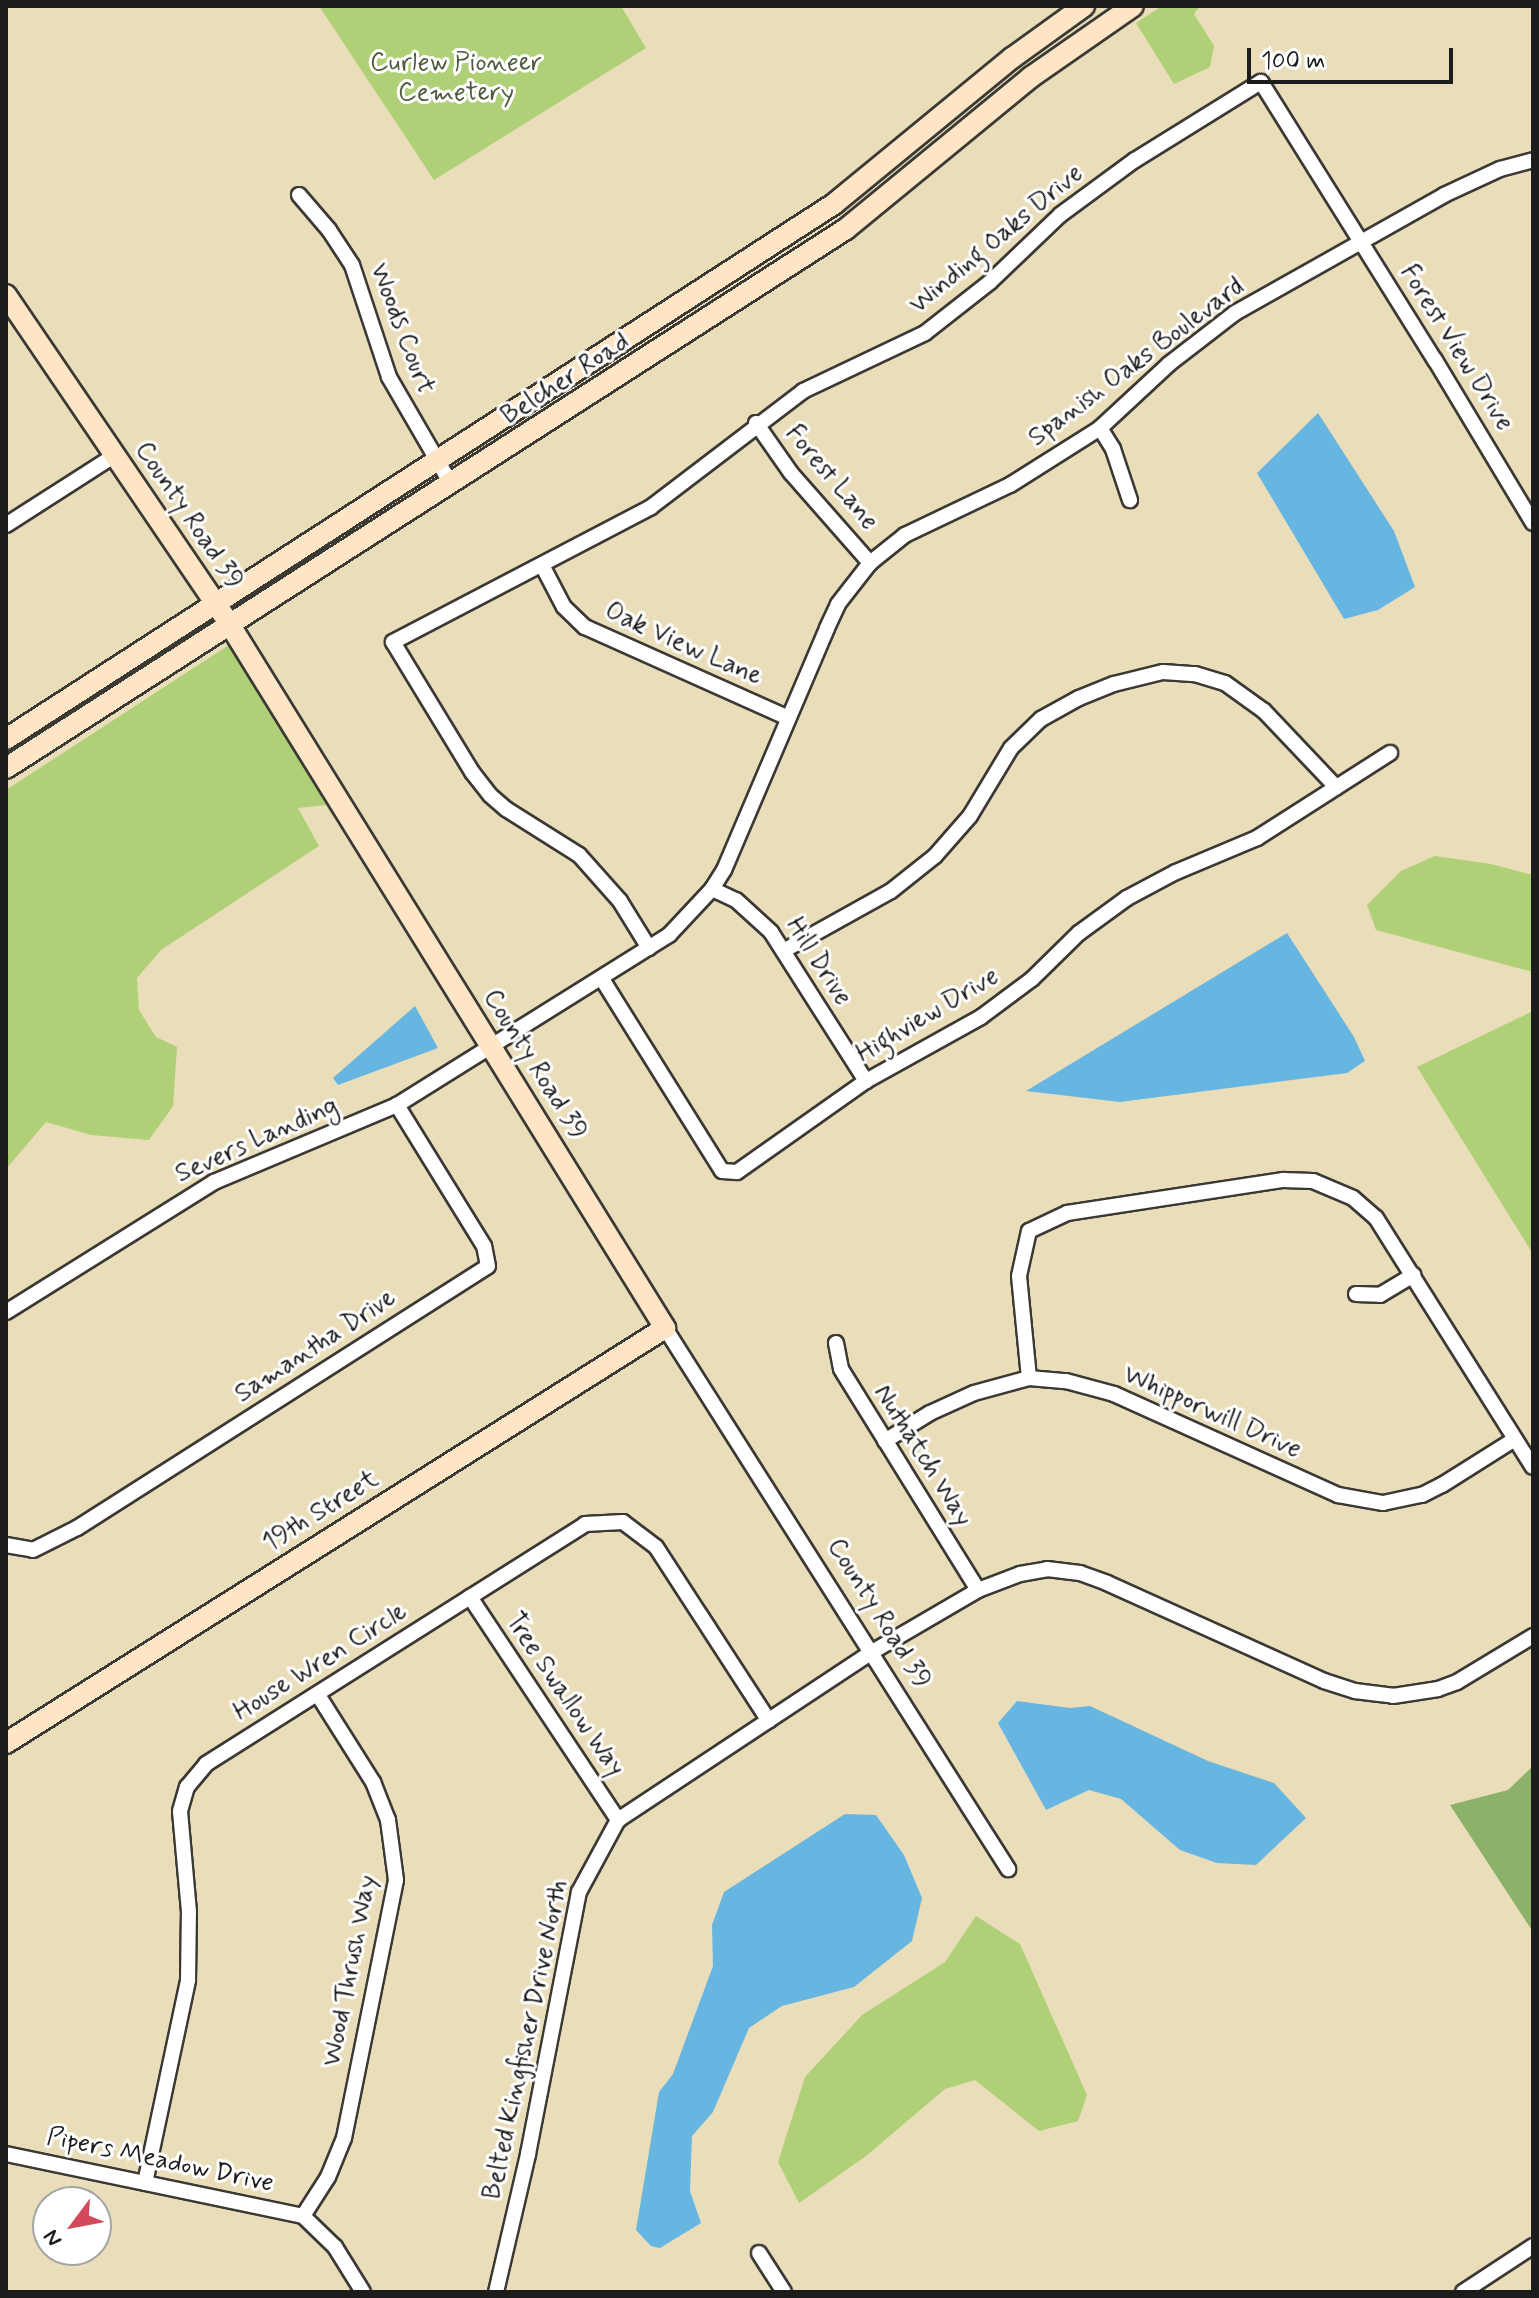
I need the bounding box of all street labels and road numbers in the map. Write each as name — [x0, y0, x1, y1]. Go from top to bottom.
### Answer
street label: Winding Oaks Drive — [905, 159, 1089, 321]
street label: Woods Court — [362, 259, 440, 399]
street label: Forest View Drive — [1393, 260, 1519, 436]
street label: Spanish Oaks Boulevard — [1024, 272, 1250, 454]
street label: Belcher Road — [497, 328, 635, 432]
street label: Forest Lane — [778, 419, 884, 537]
street label: County Road 39 — [127, 436, 249, 596]
street label: Oak View Lane — [601, 597, 765, 693]
street label: Hill Drive — [778, 912, 858, 1012]
street label: Highview Drive — [852, 962, 1004, 1070]
street label: County Road 39 — [475, 984, 593, 1146]
street label: Severs Landing — [173, 1092, 341, 1190]
street label: Samantha Drive — [230, 1284, 402, 1410]
street label: Whipporwill Drive — [1119, 1360, 1305, 1466]
street label: Nuthatch Way — [866, 1379, 978, 1533]
street label: 19th Street — [257, 1464, 385, 1560]
street label: County Road 39 — [819, 1533, 937, 1695]
street label: House Wren Circle — [226, 1595, 416, 1731]
street label: Tree Swallow Way — [497, 1606, 631, 1784]
street label: Wood Thrush Way — [317, 1873, 385, 2069]
street label: Belted Kingfisher Drive North — [478, 1880, 576, 2200]
street label: Pipers Meadow Drive — [44, 2122, 276, 2200]

